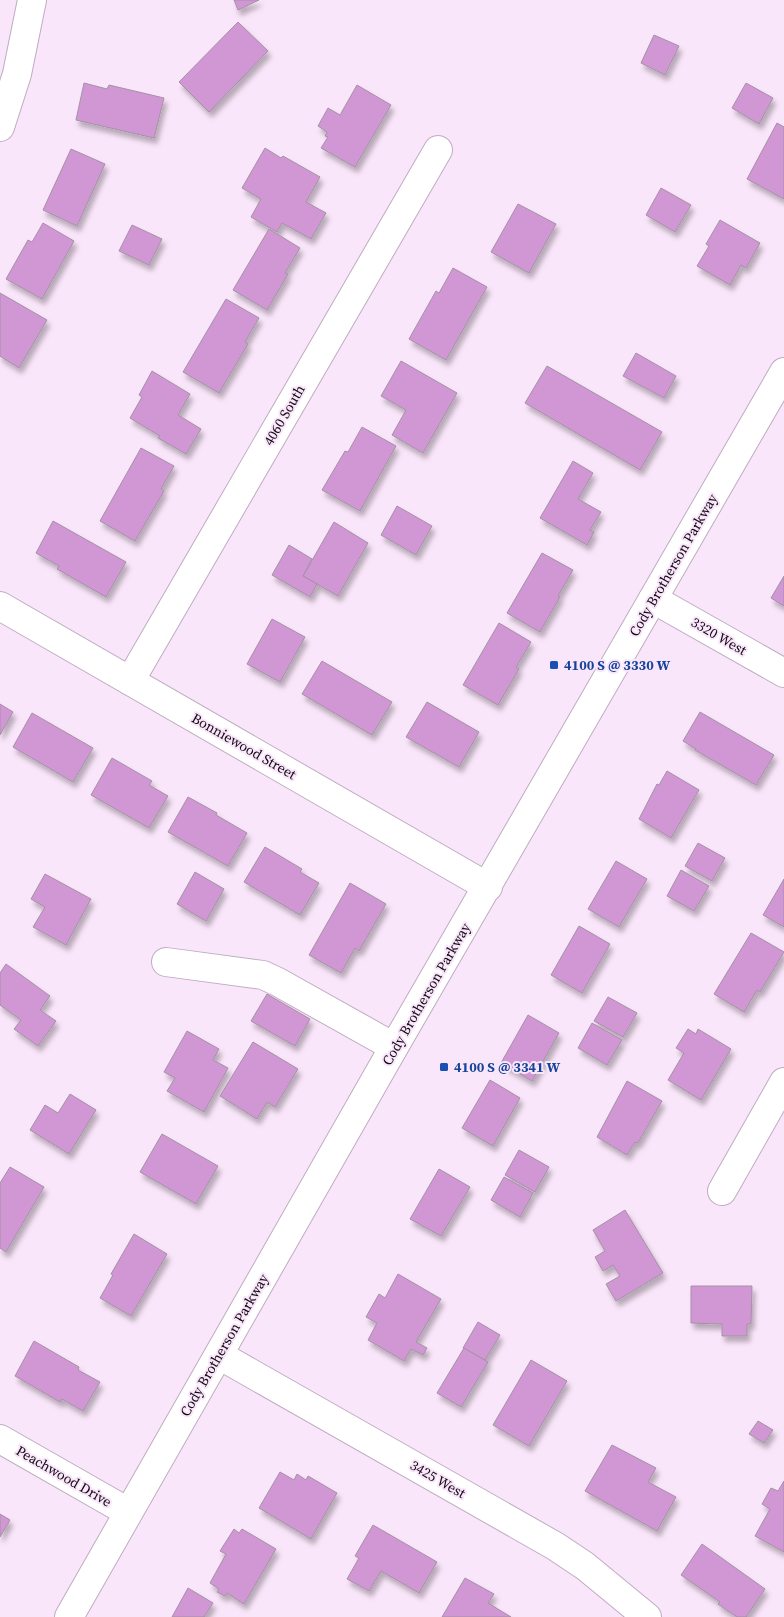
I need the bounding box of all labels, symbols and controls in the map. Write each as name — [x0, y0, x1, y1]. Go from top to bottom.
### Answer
street label: 4060 South — [259, 381, 309, 449]
street label: Cody Brotherson Parkway — [624, 489, 722, 640]
street label: 3320 West — [688, 612, 751, 660]
place label: 4100 S @ 3330 W — [564, 655, 670, 675]
marker: 4100 S @ 3330 W — [548, 659, 560, 671]
street label: Bonniewood Street — [188, 708, 300, 784]
street label: Cody Brotherson Parkway — [377, 918, 475, 1069]
place label: 4100 S @ 3341 W — [454, 1057, 560, 1077]
marker: 4100 S @ 3341 W — [438, 1061, 450, 1073]
street label: Cody Brotherson Parkway — [175, 1269, 273, 1420]
street label: Peachwood Drive — [12, 1440, 116, 1512]
street label: 3425 West — [407, 1455, 470, 1503]

